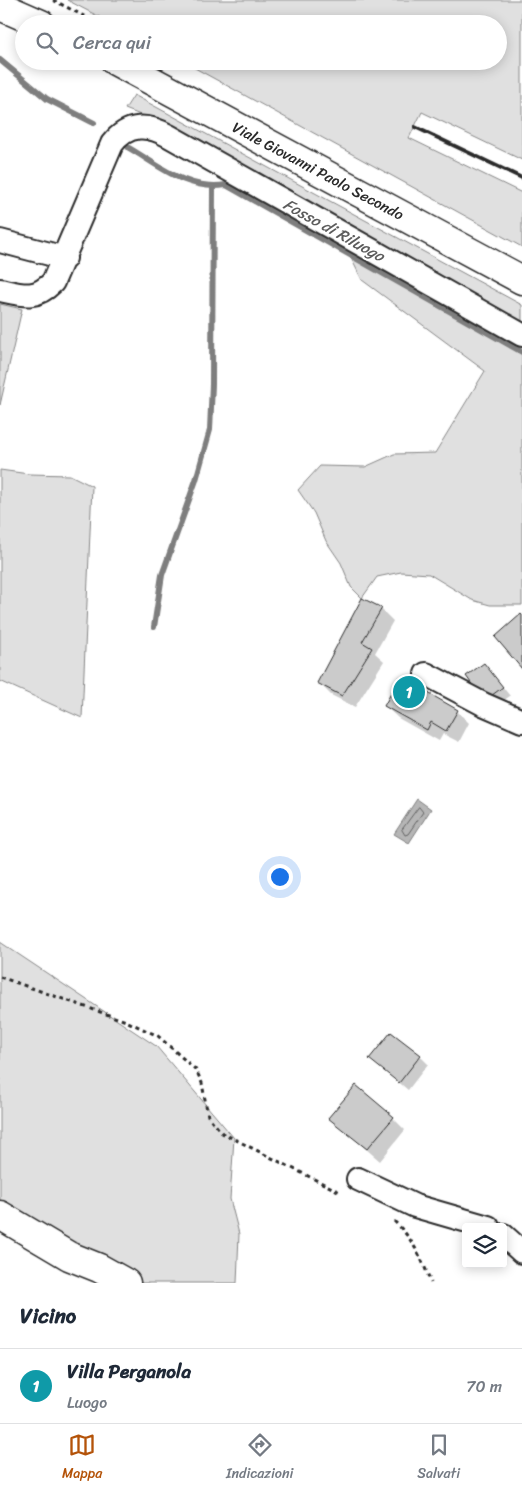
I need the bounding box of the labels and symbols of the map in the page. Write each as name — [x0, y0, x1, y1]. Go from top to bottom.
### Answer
street label: Viale Giovanni Paolo Secondo — [227, 115, 409, 228]
water label: Fosso di Riluogo — [278, 190, 392, 271]
pin: 1 — [393, 673, 425, 711]
your location — [267, 864, 293, 890]

